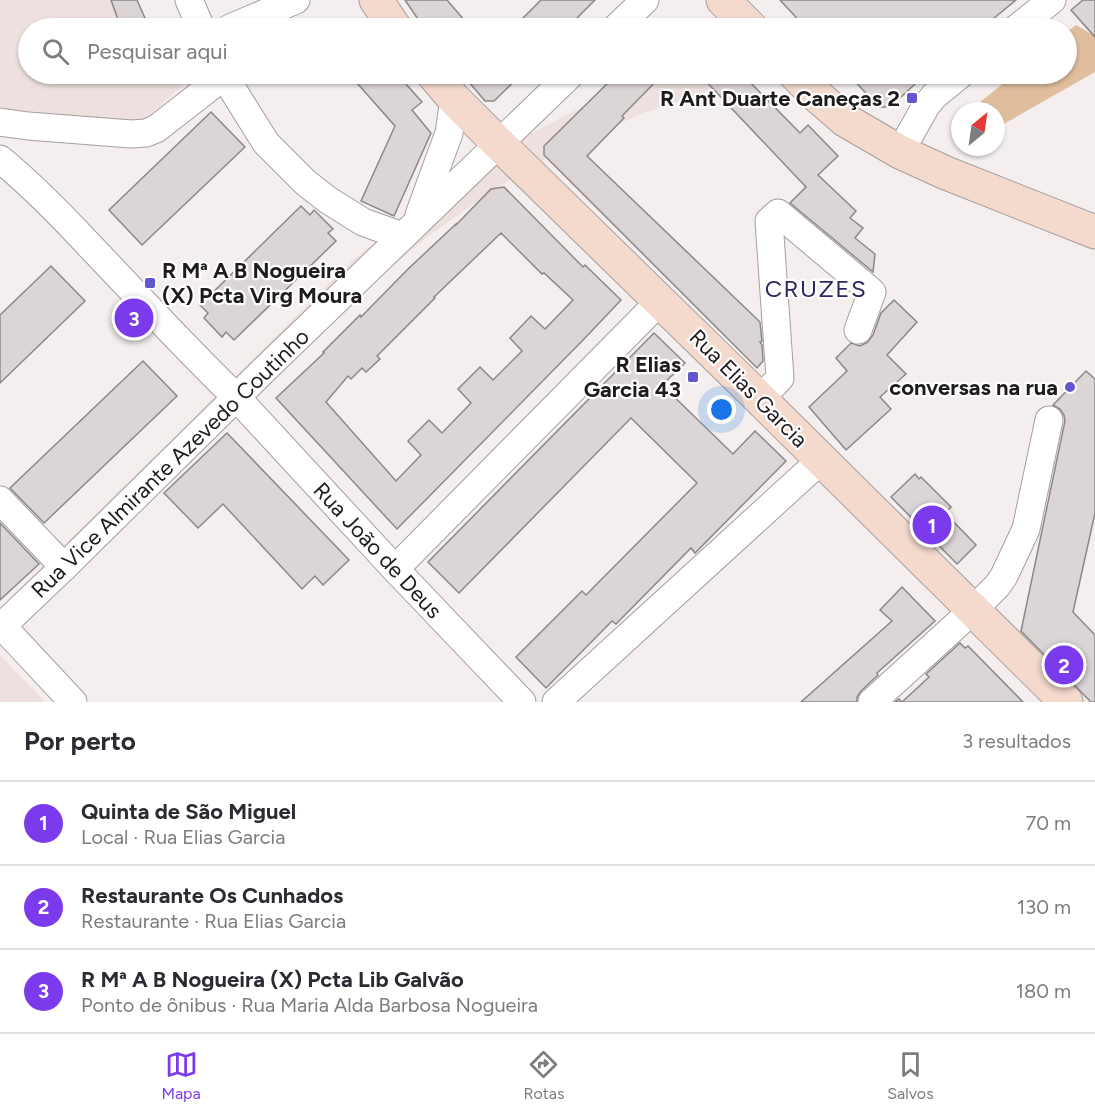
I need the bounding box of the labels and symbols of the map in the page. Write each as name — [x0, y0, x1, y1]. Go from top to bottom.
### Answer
place label: R Ant Duarte Caneças 2 — [660, 85, 900, 112]
marker: R Ant Duarte Caneças 2 — [905, 91, 919, 105]
north arrow — [951, 102, 1005, 156]
place label: R Mª A B Nogueira (X) Pcta Virg Moura — [162, 257, 362, 309]
district label: CRUZES — [765, 274, 867, 303]
marker: R Mª A B Nogueira (X) Pcta Virg Moura — [143, 276, 157, 290]
pin: 3 — [114, 296, 154, 340]
street label: Rua Vice Almirante Azevedo Coutinho — [26, 323, 315, 604]
street label: Rua Elias Garcia — [684, 324, 813, 453]
place label: R Elias Garcia 43 — [584, 351, 681, 403]
marker: R Elias Garcia 43 — [686, 370, 700, 384]
place label: conversas na rua — [889, 374, 1058, 401]
marker: conversas na rua — [1063, 380, 1077, 394]
your location — [707, 395, 736, 424]
street label: Rua João de Deus — [308, 477, 448, 624]
pin: 1 — [912, 502, 952, 548]
pin: 2 — [1044, 642, 1084, 688]

